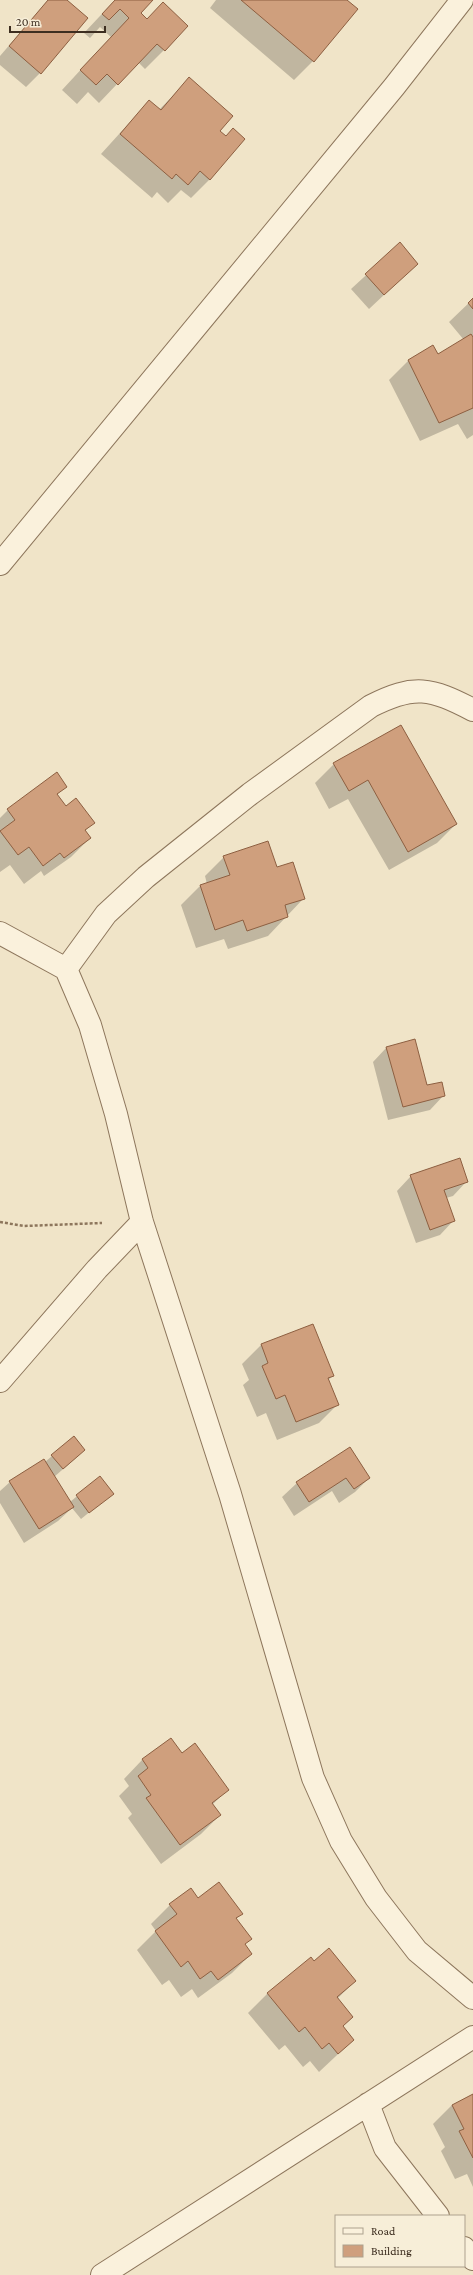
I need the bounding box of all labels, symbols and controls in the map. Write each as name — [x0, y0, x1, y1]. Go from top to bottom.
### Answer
scale bar — [10, 8, 105, 34]
text: 20 m — [16, 15, 41, 29]
legend — [335, 2215, 465, 2267]
text: Road — [371, 2224, 396, 2238]
text: Building — [371, 2244, 412, 2258]

